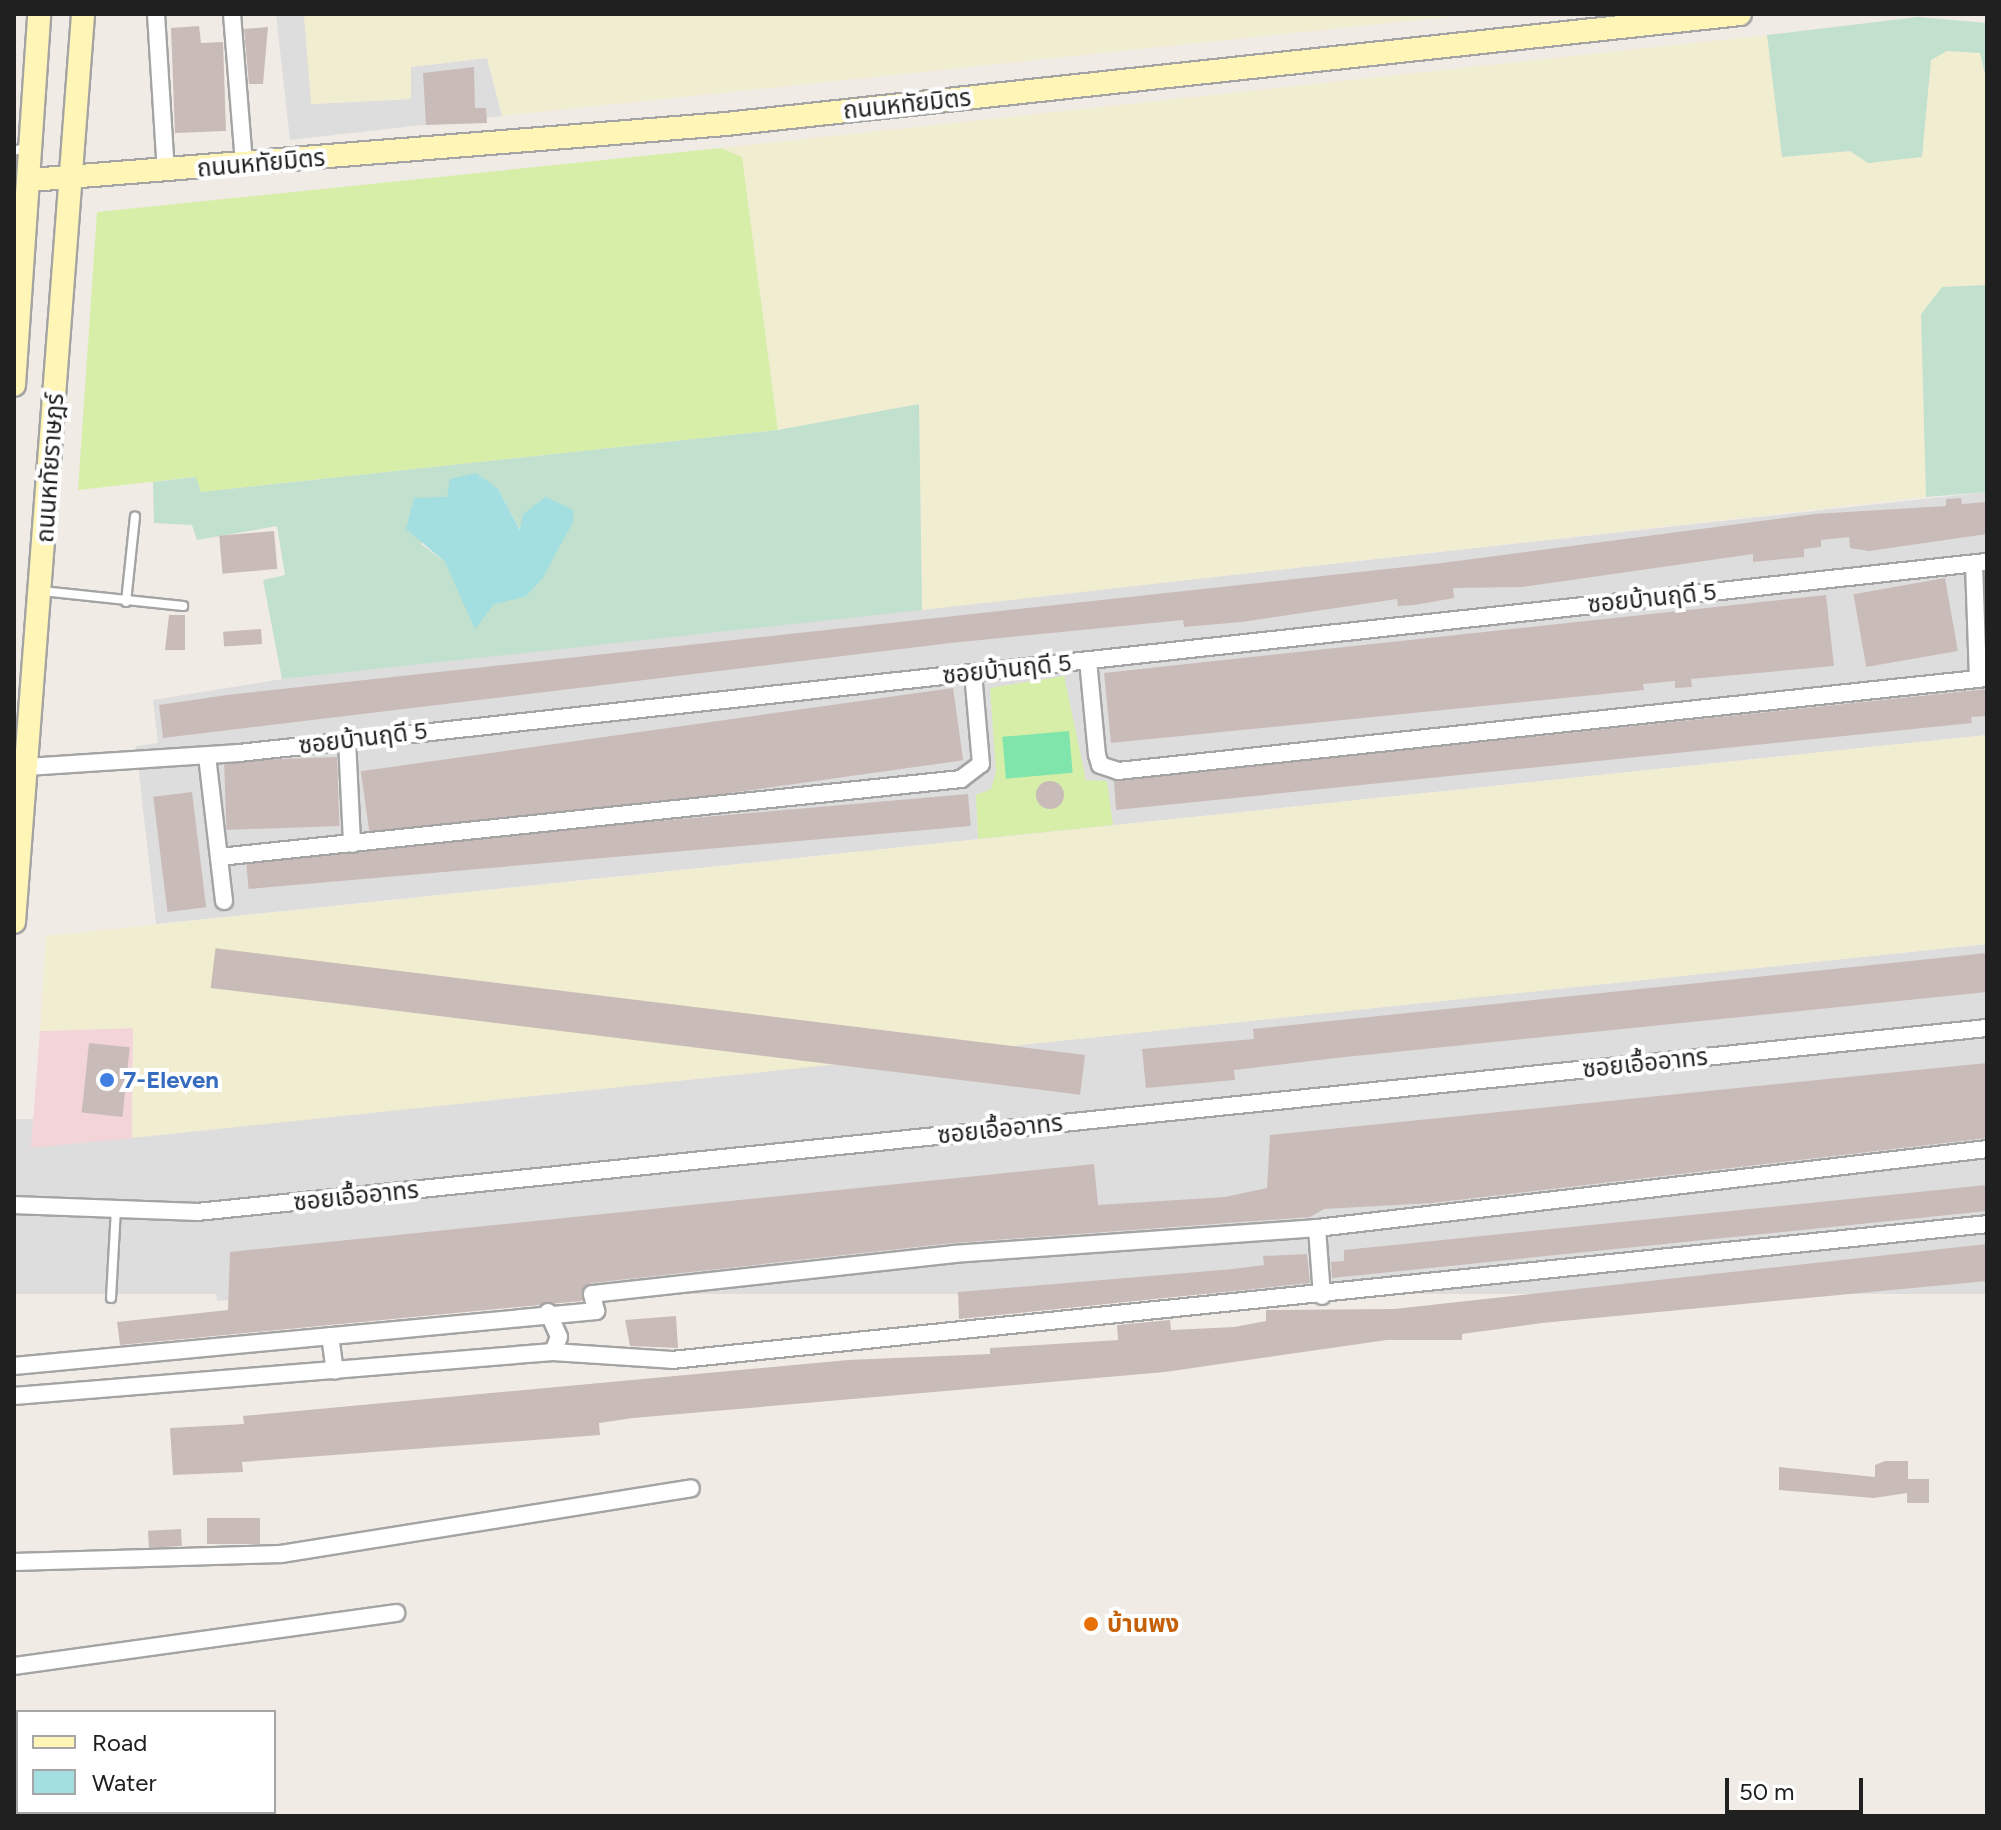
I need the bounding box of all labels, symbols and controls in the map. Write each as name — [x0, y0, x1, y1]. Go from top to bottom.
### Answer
street label: ถนนหทัยมิตร — [842, 83, 972, 125]
street label: ถนนหทัยมิตร — [196, 143, 326, 183]
street label: ถนนหทัยราษฎร์ — [30, 392, 70, 544]
street label: ซอยบ้านฤดี 5 — [1586, 577, 1718, 619]
street label: ซอยบ้านฤดี 5 — [941, 648, 1073, 690]
street label: ซอยบ้านฤดี 5 — [297, 716, 429, 760]
street label: ซอยเอื้ออาทร — [1581, 1042, 1709, 1084]
place label: 7-Eleven — [123, 1066, 219, 1094]
marker: 7-Eleven — [98, 1071, 116, 1089]
street label: ซอยเอื้ออาทร — [936, 1108, 1064, 1150]
street label: ซอยเอื้ออาทร — [292, 1175, 420, 1217]
place label: บ้านพง — [1107, 1610, 1179, 1638]
marker: บ้านพง — [1082, 1615, 1100, 1633]
legend — [16, 1710, 276, 1814]
text: Road — [92, 1728, 147, 1757]
scale bar — [1729, 1762, 1867, 1812]
text: Water — [92, 1768, 157, 1797]
text: 50 m — [1739, 1777, 1795, 1806]

